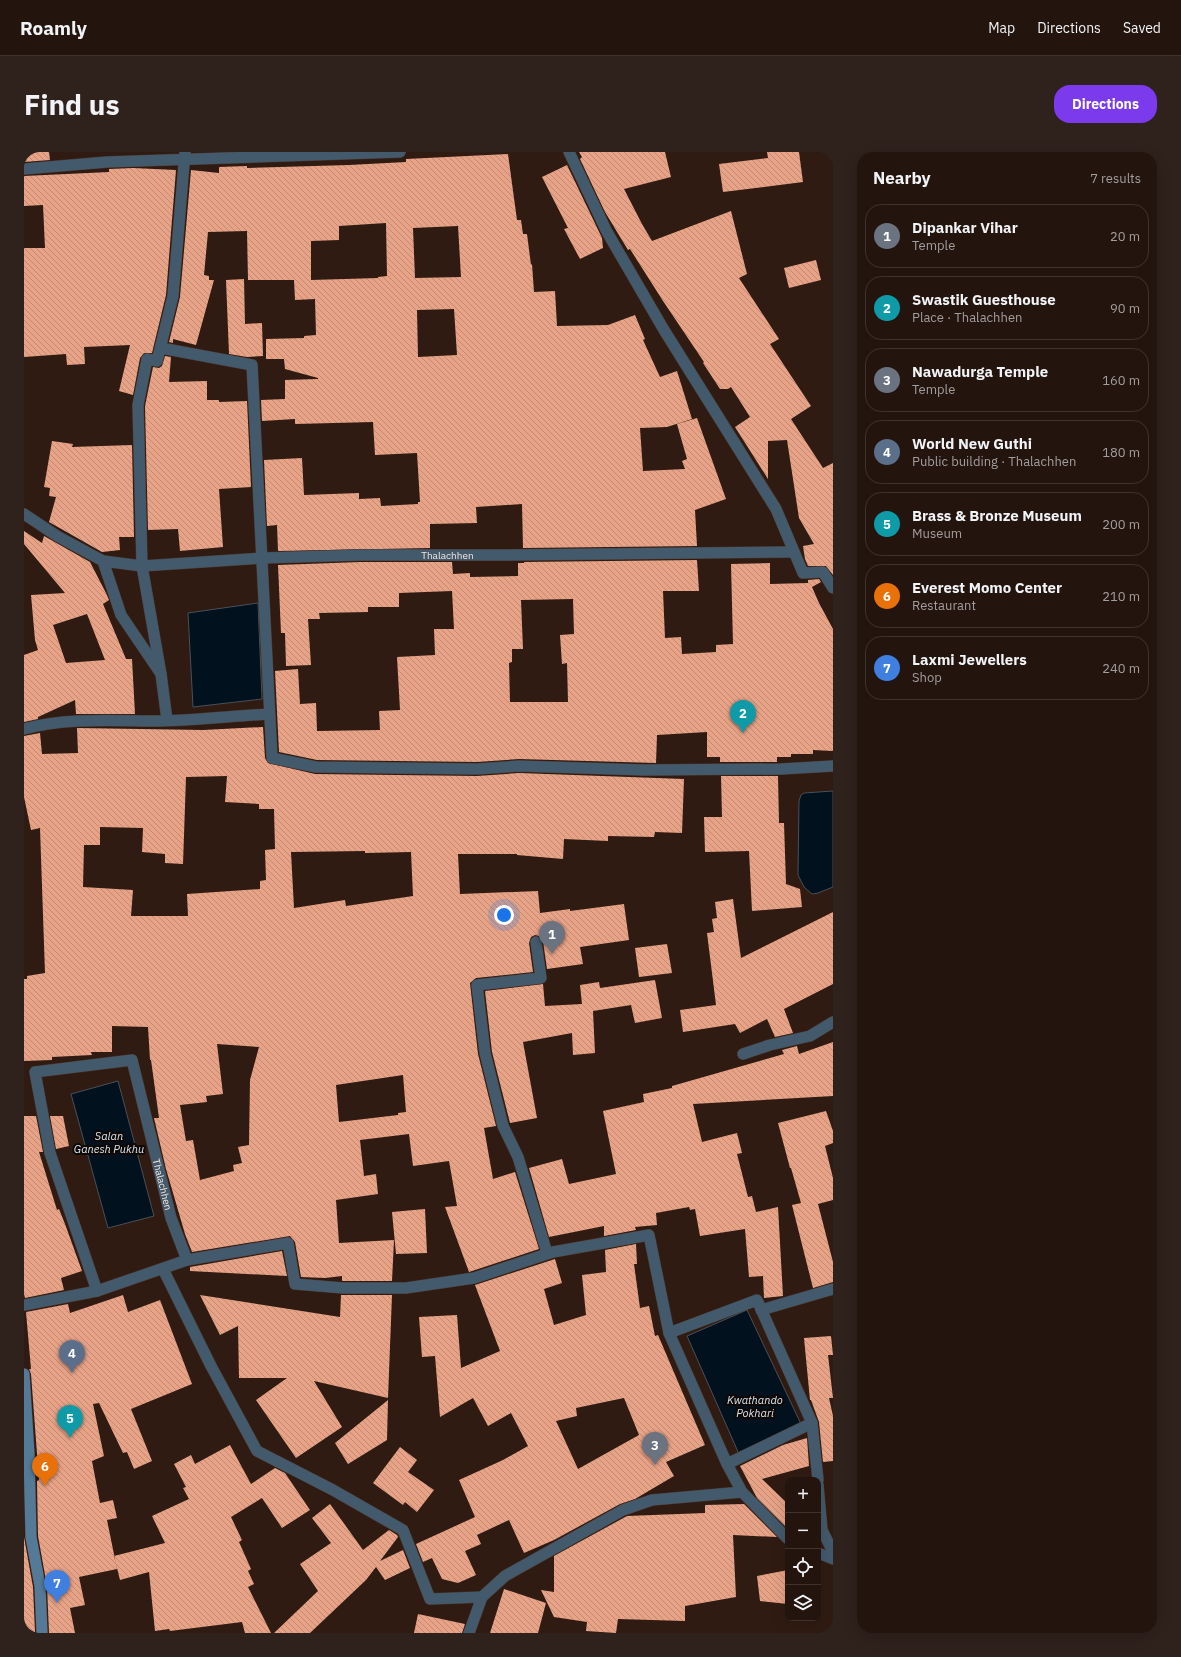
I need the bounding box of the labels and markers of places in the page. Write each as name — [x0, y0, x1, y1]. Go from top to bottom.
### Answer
pin: 2 — [730, 700, 756, 733]
pin: 1 — [539, 921, 565, 954]
pin: 4 — [59, 1340, 85, 1373]
pin: 5 — [57, 1405, 83, 1438]
pin: 3 — [642, 1432, 668, 1465]
pin: 6 — [32, 1453, 58, 1486]
pin: 7 — [44, 1570, 70, 1603]

